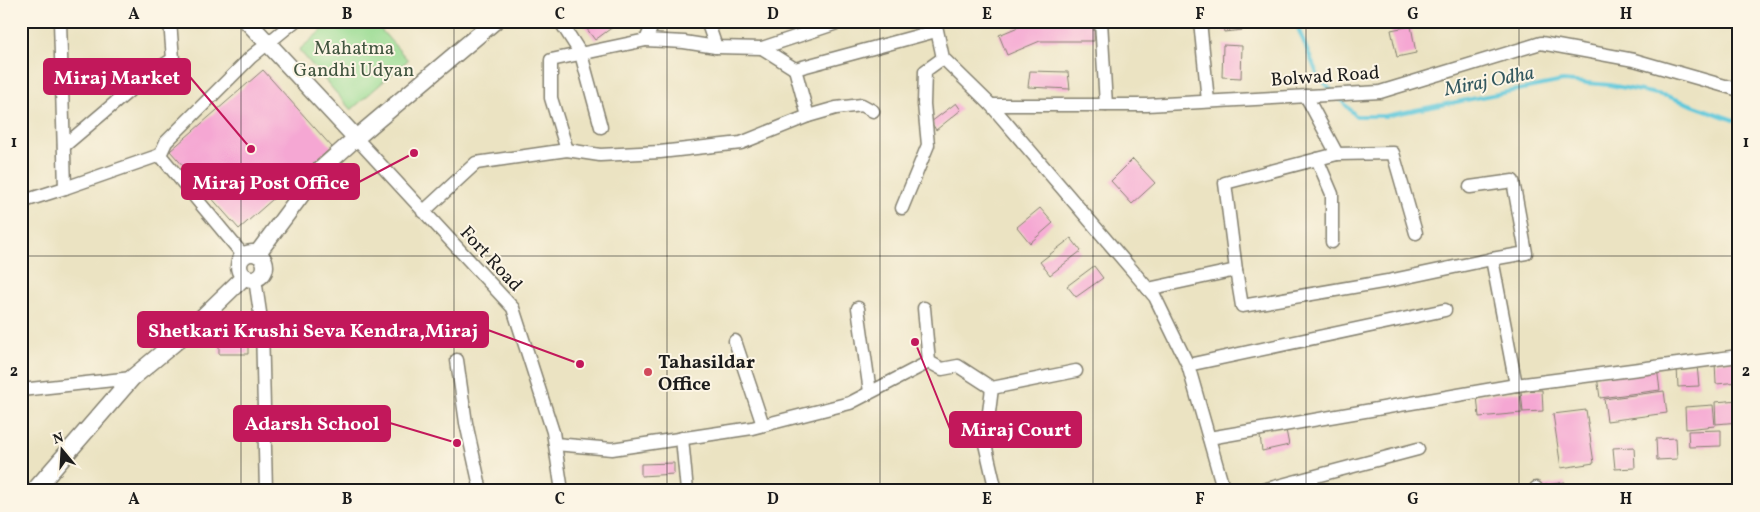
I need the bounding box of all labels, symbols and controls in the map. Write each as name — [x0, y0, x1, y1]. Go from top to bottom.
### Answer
text: A — [128, 4, 140, 26]
text: B — [342, 4, 353, 26]
text: C — [555, 4, 565, 26]
text: D — [767, 4, 779, 26]
text: E — [982, 4, 992, 26]
text: F — [1195, 4, 1205, 26]
text: G — [1407, 4, 1419, 26]
text: H — [1620, 4, 1632, 26]
park label: Mahatma Gandhi Udyan — [294, 36, 414, 84]
callout: Miraj Market — [44, 59, 190, 94]
street label: Bolwad Road — [1270, 60, 1380, 94]
water label: Miraj Odha — [1441, 60, 1537, 105]
text: Miraj Market — [54, 65, 181, 93]
text: 1 — [11, 132, 17, 154]
text: 1 — [1743, 132, 1749, 154]
callout: Miraj Post Office — [182, 164, 359, 199]
text: Miraj Post Office — [193, 170, 349, 198]
street label: Fort Road — [453, 221, 528, 298]
callout: Shetkari Krushi Seva Kendra,Miraj — [138, 312, 488, 347]
text: Shetkari Krushi Seva Kendra,Miraj — [148, 318, 478, 346]
place label: Tahasildar Office — [658, 350, 755, 398]
text: 2 — [10, 361, 18, 383]
text: 2 — [1742, 361, 1750, 383]
marker: Tahasildar Office — [642, 366, 654, 378]
callout: Adarsh School — [234, 406, 390, 441]
text: Adarsh School — [244, 411, 380, 439]
callout: Miraj Court — [950, 412, 1081, 447]
text: Miraj Court — [961, 417, 1072, 445]
north arrow — [38, 424, 88, 474]
text: N — [51, 428, 66, 450]
text: A — [128, 489, 140, 511]
text: B — [342, 489, 353, 511]
text: C — [555, 489, 565, 511]
text: D — [767, 489, 779, 511]
text: E — [982, 489, 992, 511]
text: F — [1195, 489, 1205, 511]
text: G — [1407, 489, 1419, 511]
text: H — [1620, 489, 1632, 511]

